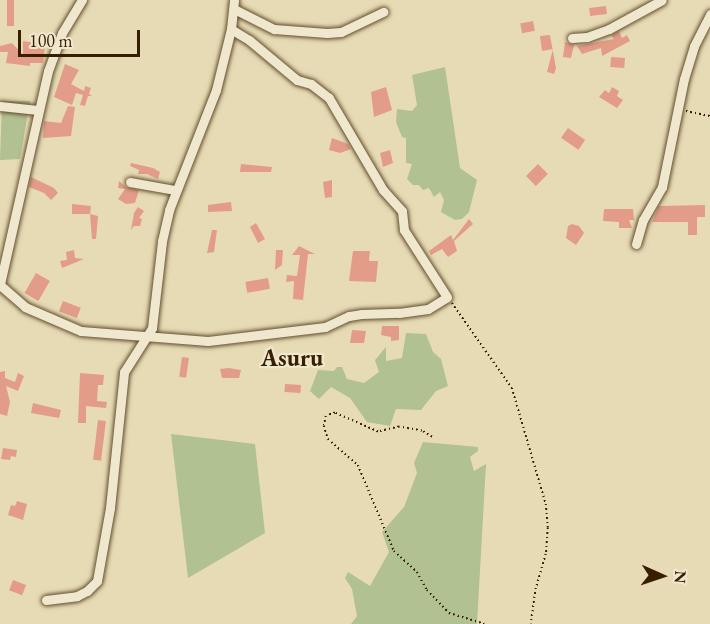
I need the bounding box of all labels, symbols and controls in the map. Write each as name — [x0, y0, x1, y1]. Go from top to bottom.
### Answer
scale bar — [21, 18, 142, 56]
text: 100 m — [29, 29, 73, 52]
district label: Asuru — [261, 344, 323, 372]
north arrow — [632, 546, 692, 606]
text: N — [670, 570, 691, 584]

